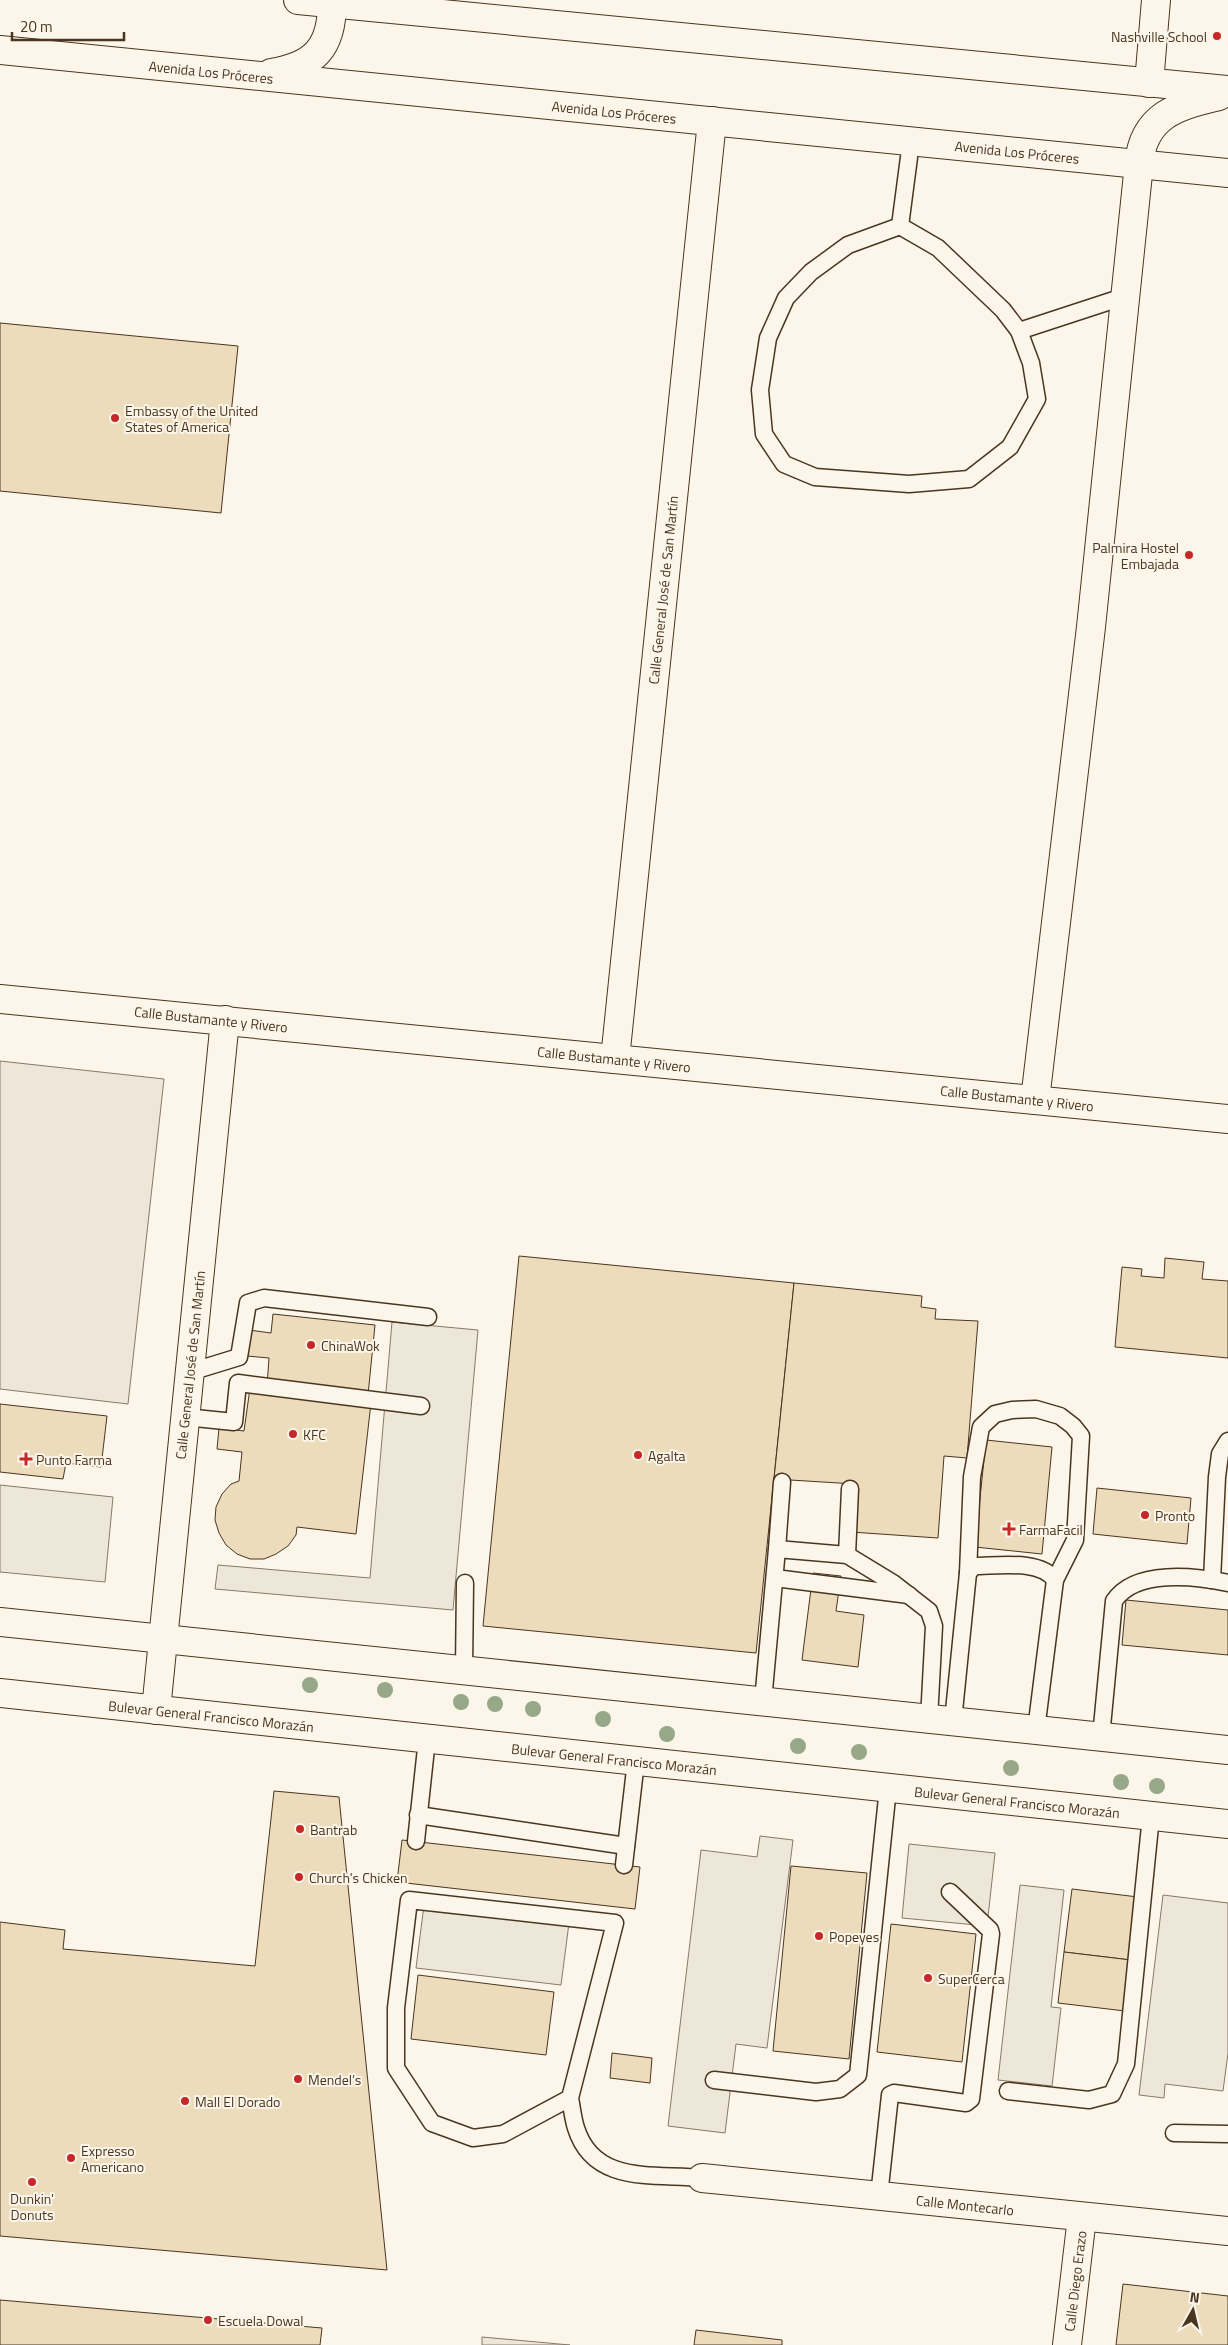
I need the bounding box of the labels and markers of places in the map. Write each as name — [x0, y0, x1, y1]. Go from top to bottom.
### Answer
place label: Nashville School — [1111, 26, 1207, 47]
marker: Nashville School — [1211, 30, 1223, 42]
place label: Embassy of the United States of America — [125, 400, 258, 437]
marker: Embassy of the United States of America — [109, 412, 121, 424]
place label: Palmira Hostel Embajada — [1092, 537, 1179, 574]
marker: Palmira Hostel Embajada — [1183, 549, 1195, 561]
place label: ChinaWok — [321, 1335, 380, 1356]
marker: ChinaWok — [305, 1339, 317, 1351]
place label: KFC — [303, 1424, 326, 1445]
marker: KFC — [287, 1428, 299, 1440]
place label: Agalta — [648, 1445, 686, 1466]
place label: Punto Farma — [36, 1449, 112, 1470]
marker: Agalta — [632, 1449, 644, 1461]
marker: Punto Farma — [20, 1453, 32, 1465]
place label: Pronto — [1155, 1505, 1195, 1526]
marker: Pronto — [1139, 1509, 1151, 1521]
place label: FarmaFacil — [1019, 1519, 1083, 1540]
marker: FarmaFacil — [1003, 1523, 1015, 1535]
place label: Bantrab — [310, 1819, 357, 1840]
marker: Bantrab — [294, 1823, 306, 1835]
place label: Church's Chicken — [309, 1867, 408, 1888]
marker: Church's Chicken — [293, 1871, 305, 1883]
place label: Popeyes — [829, 1926, 879, 1947]
marker: Popeyes — [813, 1930, 825, 1942]
place label: SuperCerca — [938, 1968, 1005, 1989]
marker: SuperCerca — [922, 1972, 934, 1984]
place label: Mendel’s — [308, 2069, 361, 2090]
marker: Mendel’s — [292, 2073, 304, 2085]
place label: Mall El Dorado — [195, 2091, 280, 2112]
marker: Mall El Dorado — [179, 2095, 191, 2107]
place label: Expresso Americano — [81, 2140, 144, 2177]
marker: Expresso Americano — [65, 2152, 77, 2164]
marker: Dunkin' Donuts — [26, 2176, 38, 2188]
place label: Dunkin' Donuts — [10, 2188, 54, 2225]
place label: Escuela Dowal — [218, 2310, 303, 2331]
marker: Escuela Dowal — [202, 2314, 214, 2326]

